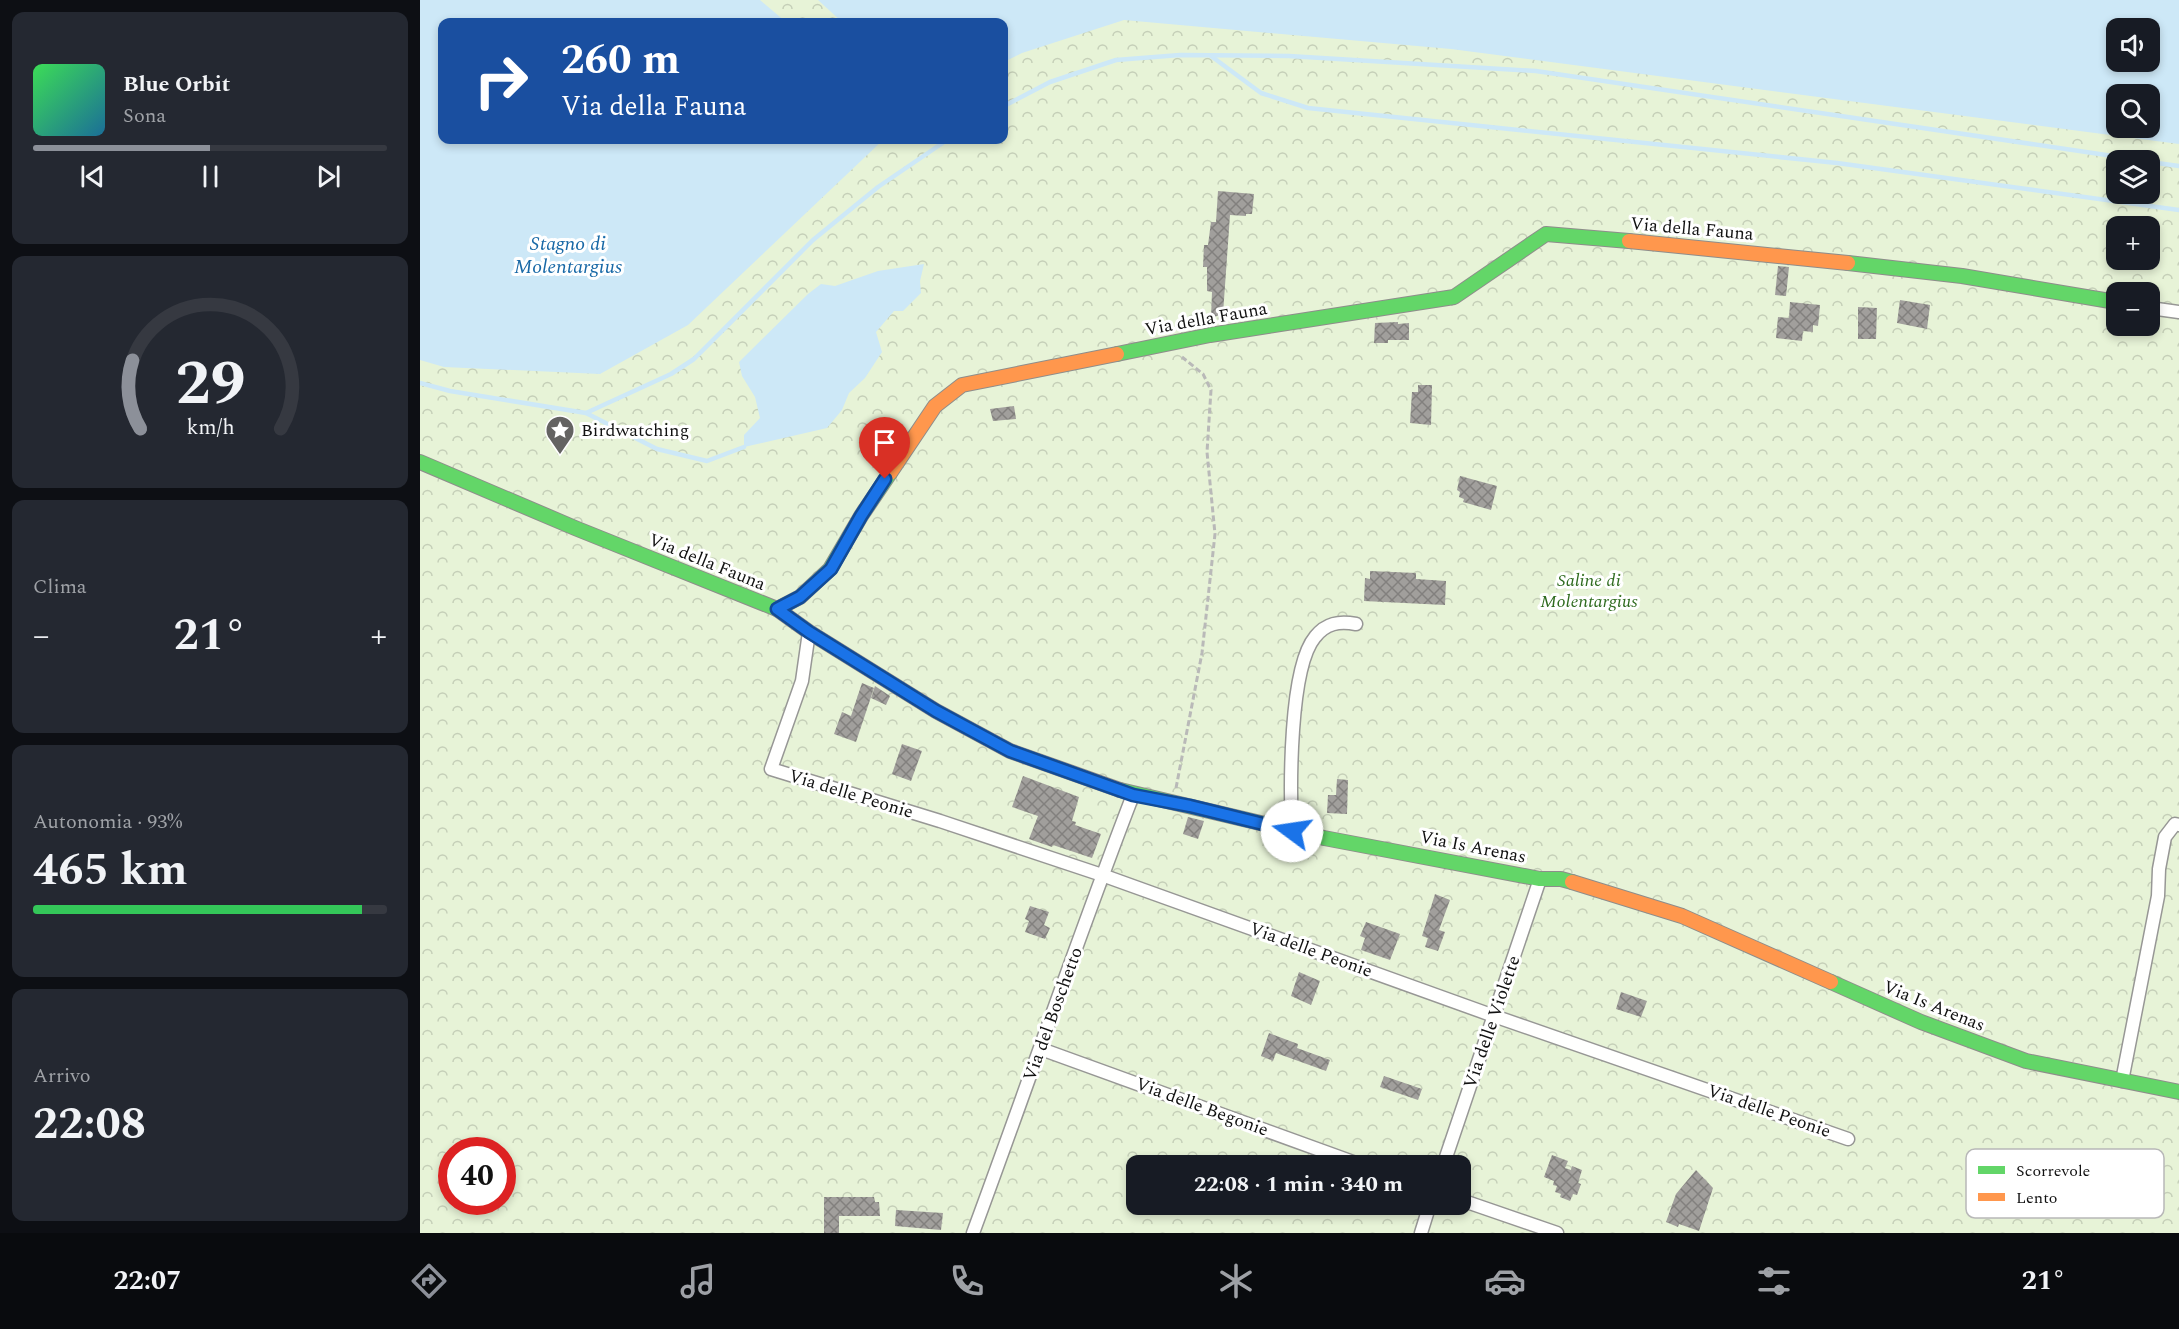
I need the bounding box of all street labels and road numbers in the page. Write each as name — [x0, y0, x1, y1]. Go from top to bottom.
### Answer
street label: Via della Fauna — [1629, 210, 1755, 248]
street label: Via della Fauna — [1143, 295, 1269, 343]
street label: Via della Fauna — [645, 526, 770, 598]
street label: Via delle Peonie — [785, 762, 917, 826]
street label: Via Is Arenas — [1417, 823, 1529, 871]
street label: Via delle Peonie — [1246, 915, 1376, 985]
street label: Via del Boschetto — [1016, 943, 1090, 1085]
street label: Via delle Violette — [1457, 952, 1527, 1092]
street label: Via Is Arenas — [1879, 973, 1989, 1039]
street label: Via delle Begonie — [1132, 1070, 1272, 1144]
street label: Via delle Peonie — [1704, 1077, 1834, 1145]

